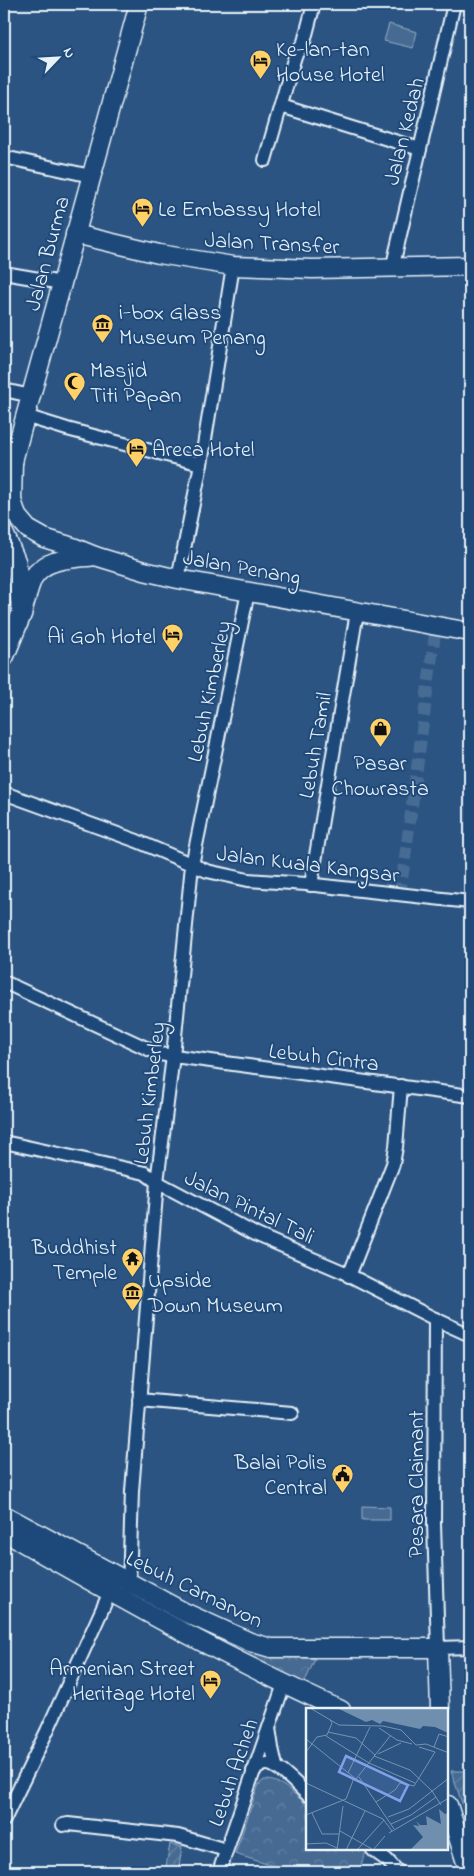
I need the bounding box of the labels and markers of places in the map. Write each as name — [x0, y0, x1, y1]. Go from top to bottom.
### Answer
place label: Ke-lan-tan House Hotel — [276, 35, 384, 92]
hotel icon: Ke-lan-tan House Hotel — [248, 49, 272, 80]
place label: Le Embassy Hotel — [158, 195, 321, 228]
hotel icon: Le Embassy Hotel — [130, 196, 154, 227]
place label: i-box Glass Museum Penang — [119, 298, 266, 356]
museum icon: i-box Glass Museum Penang — [91, 312, 115, 343]
place label: Masjid Titi Papan — [90, 356, 181, 413]
mosque icon: Masjid Titi Papan — [62, 370, 86, 401]
place label: Areca Hotel — [152, 435, 255, 467]
hotel icon: Areca Hotel — [124, 436, 148, 467]
place label: Ai Goh Hotel — [47, 622, 156, 654]
hotel icon: Ai Goh Hotel — [160, 623, 184, 654]
shop icon: Pasar Chowrasta — [368, 717, 392, 748]
place label: Pasar Chowrasta — [331, 749, 429, 806]
place label: Buddhist Temple — [31, 1233, 118, 1290]
temple icon: Buddhist Temple — [121, 1247, 145, 1278]
place label: Upside Down Museum — [147, 1266, 283, 1323]
museum icon: Upside Down Museum — [120, 1280, 144, 1311]
place label: Balai Polis Central — [233, 1448, 327, 1505]
public building icon: Balai Polis Central — [331, 1462, 355, 1493]
place label: Armenian Street Heritage Hotel — [49, 1654, 196, 1712]
hotel icon: Armenian Street Heritage Hotel — [199, 1668, 223, 1699]

